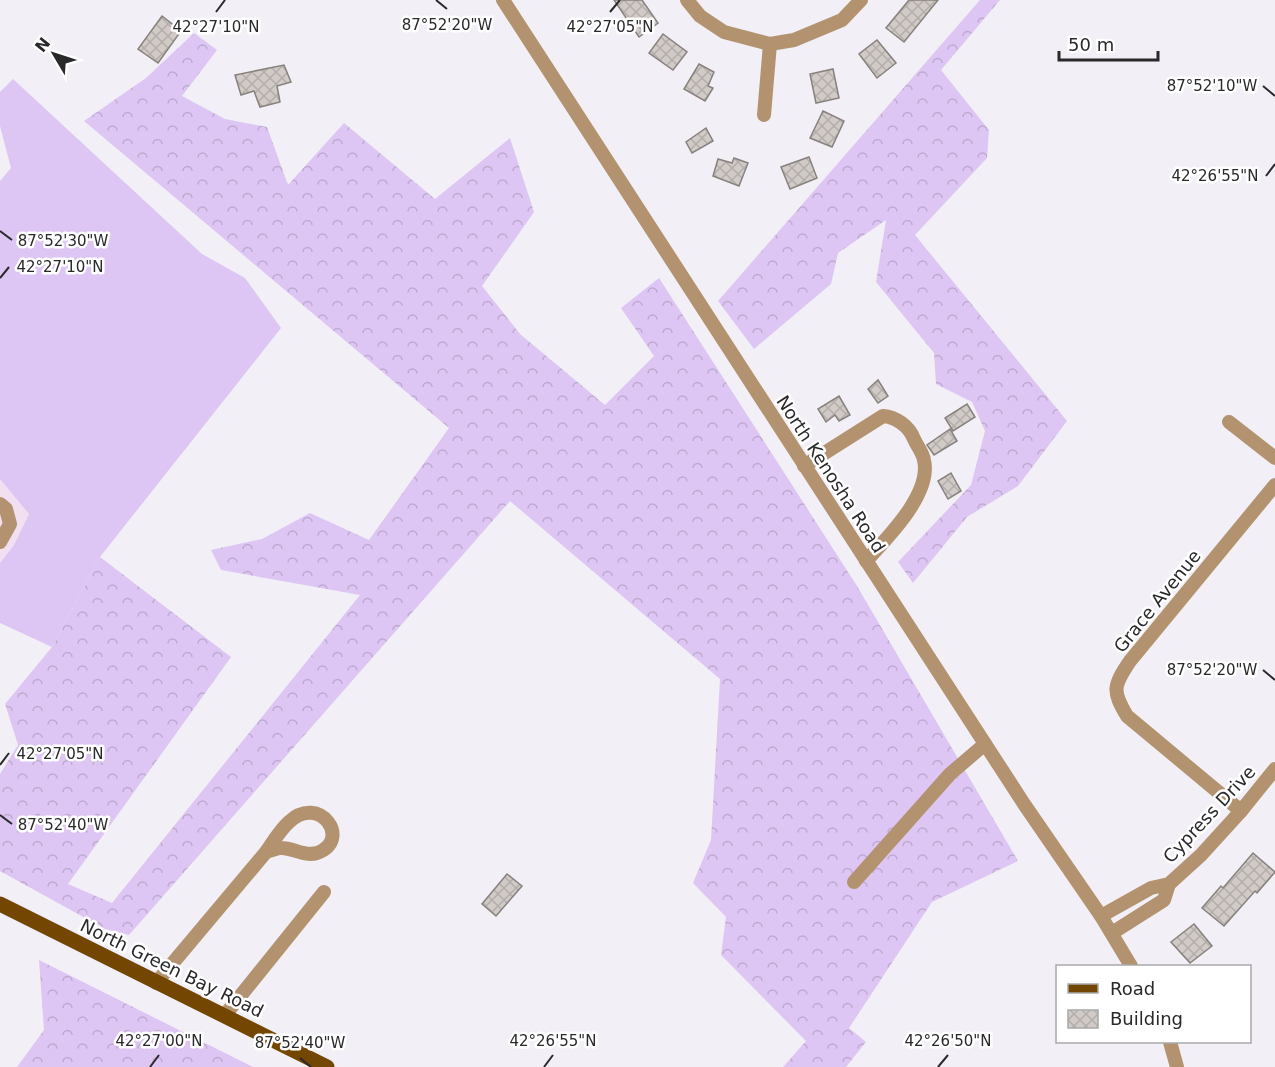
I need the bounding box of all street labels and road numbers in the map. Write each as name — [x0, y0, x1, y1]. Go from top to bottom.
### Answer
street label: North Kenosha Road — [772, 391, 890, 557]
street label: Grace Avenue — [1109, 545, 1205, 657]
street label: Cypress Drive — [1159, 761, 1259, 867]
street label: North Green Bay Road — [77, 914, 267, 1022]

